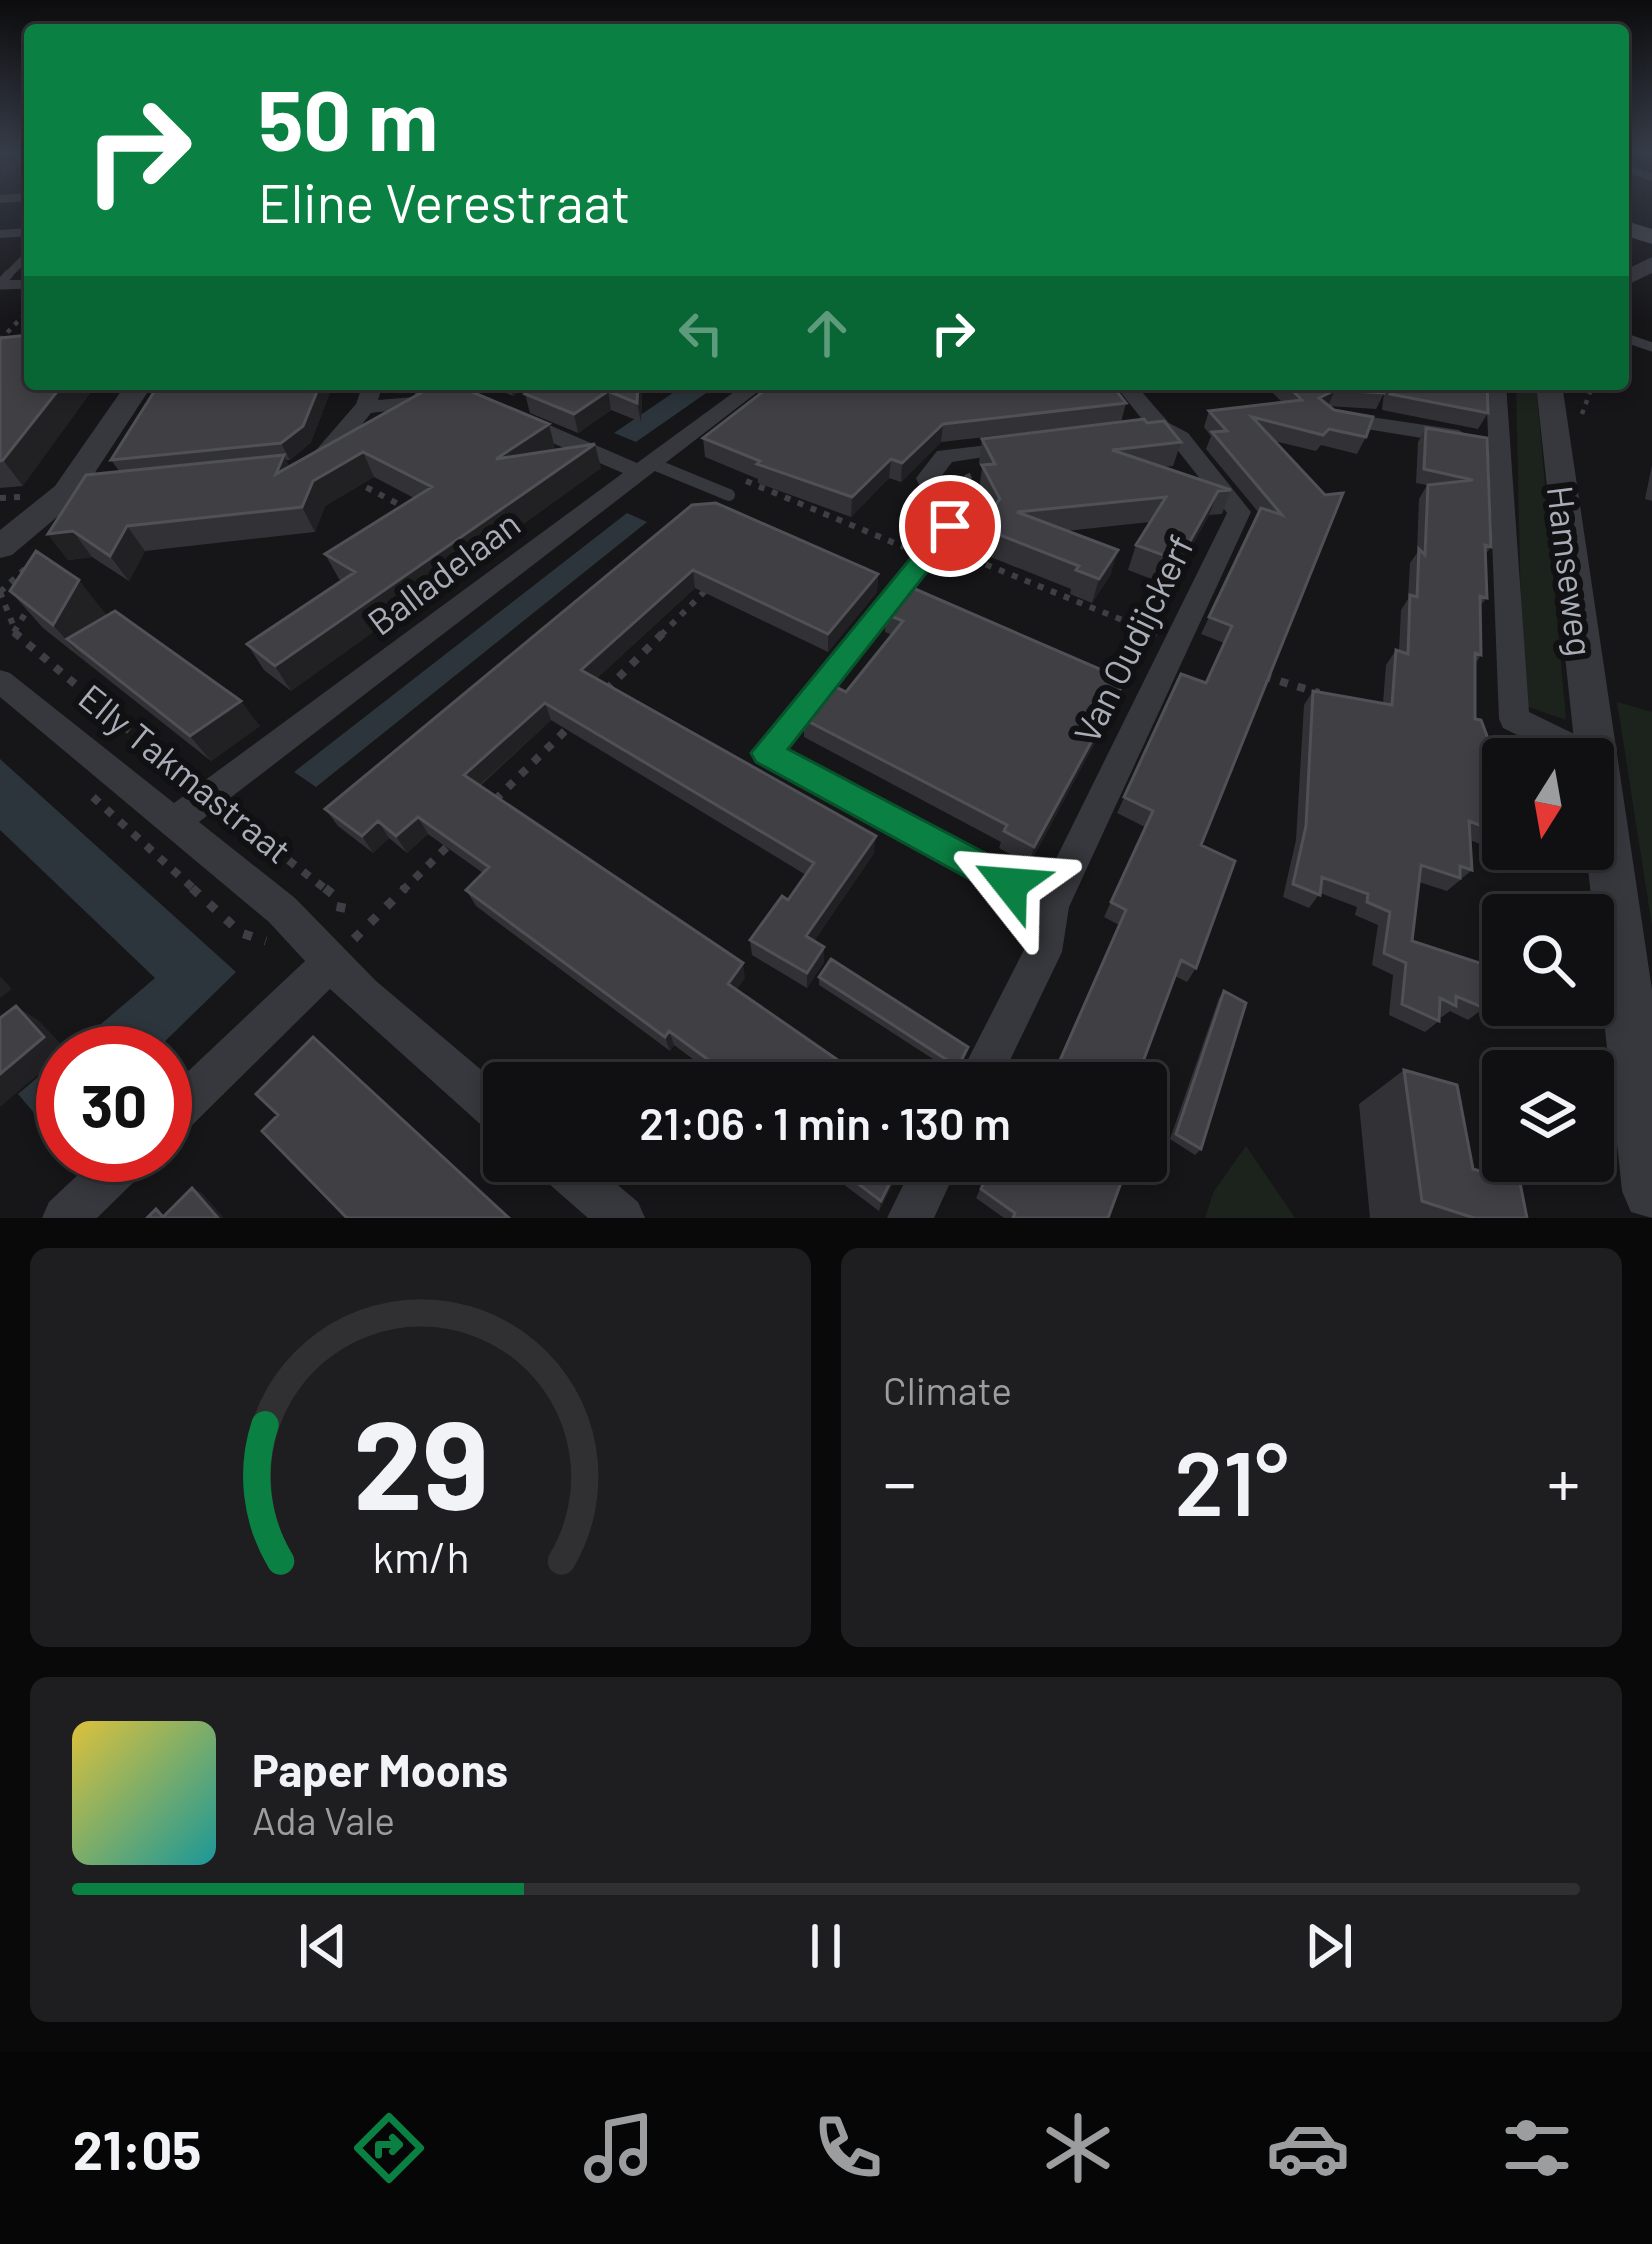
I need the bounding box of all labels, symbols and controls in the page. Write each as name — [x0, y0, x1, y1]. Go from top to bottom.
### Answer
text: 50 m — [258, 67, 438, 168]
icon: right — [60, 72, 216, 228]
text: Eline Verestraat — [258, 169, 631, 234]
icon: left — [668, 300, 734, 366]
icon: ahead — [794, 300, 860, 366]
icon: right — [920, 300, 986, 366]
pin — [899, 475, 1001, 577]
street label: Hamseweg — [1540, 483, 1603, 659]
icon: arrive — [917, 493, 983, 559]
street label: Balladelaan — [359, 501, 528, 643]
street label: Van Oudijckerf — [1064, 528, 1201, 749]
street label: Elly Takmastraat — [71, 674, 300, 871]
north arrow — [1482, 738, 1614, 870]
map controls — [1482, 738, 1614, 1182]
position arrow — [947, 821, 1073, 947]
button: search — [1482, 894, 1614, 1026]
speed limit sign: 30 — [36, 1026, 192, 1182]
button: layers — [1482, 1050, 1614, 1182]
text: 21:06 · 1 min · 130 m — [639, 1095, 1011, 1149]
text: Climate — [883, 1366, 1012, 1413]
text: 29 — [352, 1385, 489, 1535]
text: 21° — [1174, 1426, 1289, 1534]
text: − — [883, 1441, 916, 1520]
text: + — [1547, 1441, 1580, 1520]
text: km/h — [372, 1529, 469, 1581]
text: Paper Moons — [252, 1742, 508, 1796]
text: Ada Vale — [252, 1796, 395, 1843]
icon: previous — [290, 1913, 356, 1979]
icon: pause — [793, 1913, 859, 1979]
icon: next — [1296, 1913, 1362, 1979]
icon: directions — [347, 2106, 431, 2190]
icon: music — [577, 2106, 661, 2190]
icon: phone — [806, 2106, 890, 2190]
icon: climate — [1036, 2106, 1120, 2190]
icon: car — [1266, 2106, 1350, 2190]
icon: filters — [1495, 2106, 1579, 2190]
text: 21:05 — [73, 2116, 201, 2181]

